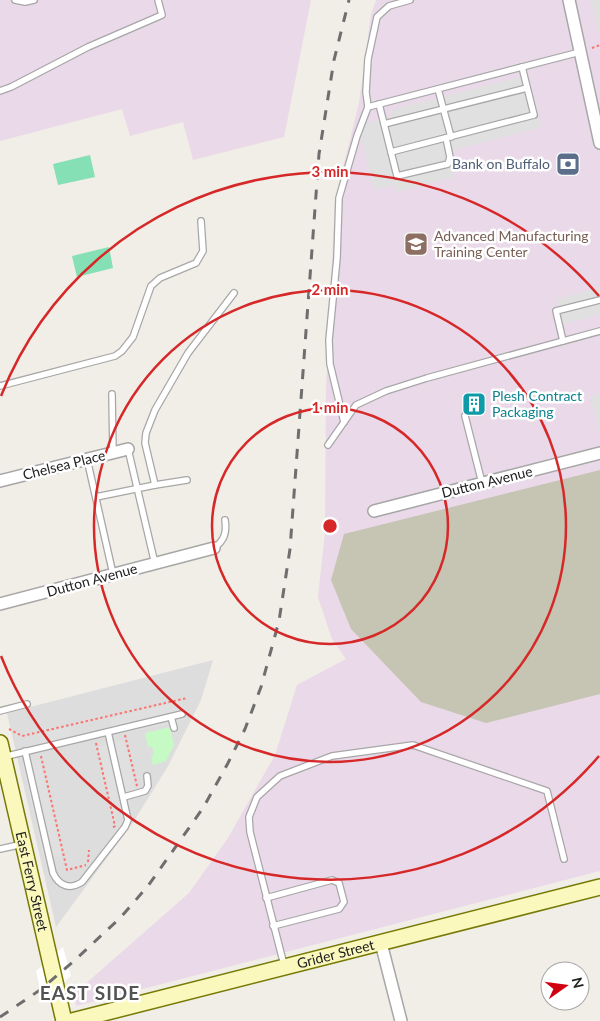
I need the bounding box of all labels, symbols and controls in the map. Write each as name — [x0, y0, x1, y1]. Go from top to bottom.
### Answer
bank icon: Bank on Buffalo — [555, 151, 581, 177]
place label: Bank on Buffalo — [452, 155, 550, 172]
text: 3 min — [311, 162, 349, 180]
place label: Advanced Manufacturing Training Center — [434, 227, 589, 260]
school or university icon: Advanced Manufacturing Training Center — [403, 231, 429, 257]
text: 2 min — [311, 280, 349, 298]
place label: Plesh Contract Packaging — [492, 387, 582, 420]
building icon: Plesh Contract Packaging — [461, 391, 487, 417]
text: 1 min — [311, 398, 349, 416]
street label: Chelsea Place — [21, 446, 107, 483]
street label: Dutton Avenue — [440, 462, 534, 501]
centre of rings — [321, 517, 339, 535]
street label: Dutton Avenue — [45, 559, 139, 600]
street label: East Ferry Street — [13, 830, 52, 933]
street label: Grider Street — [295, 936, 376, 972]
north arrow — [540, 961, 590, 1011]
text: N — [569, 975, 588, 990]
district label: EAST SIDE — [40, 981, 140, 1004]

